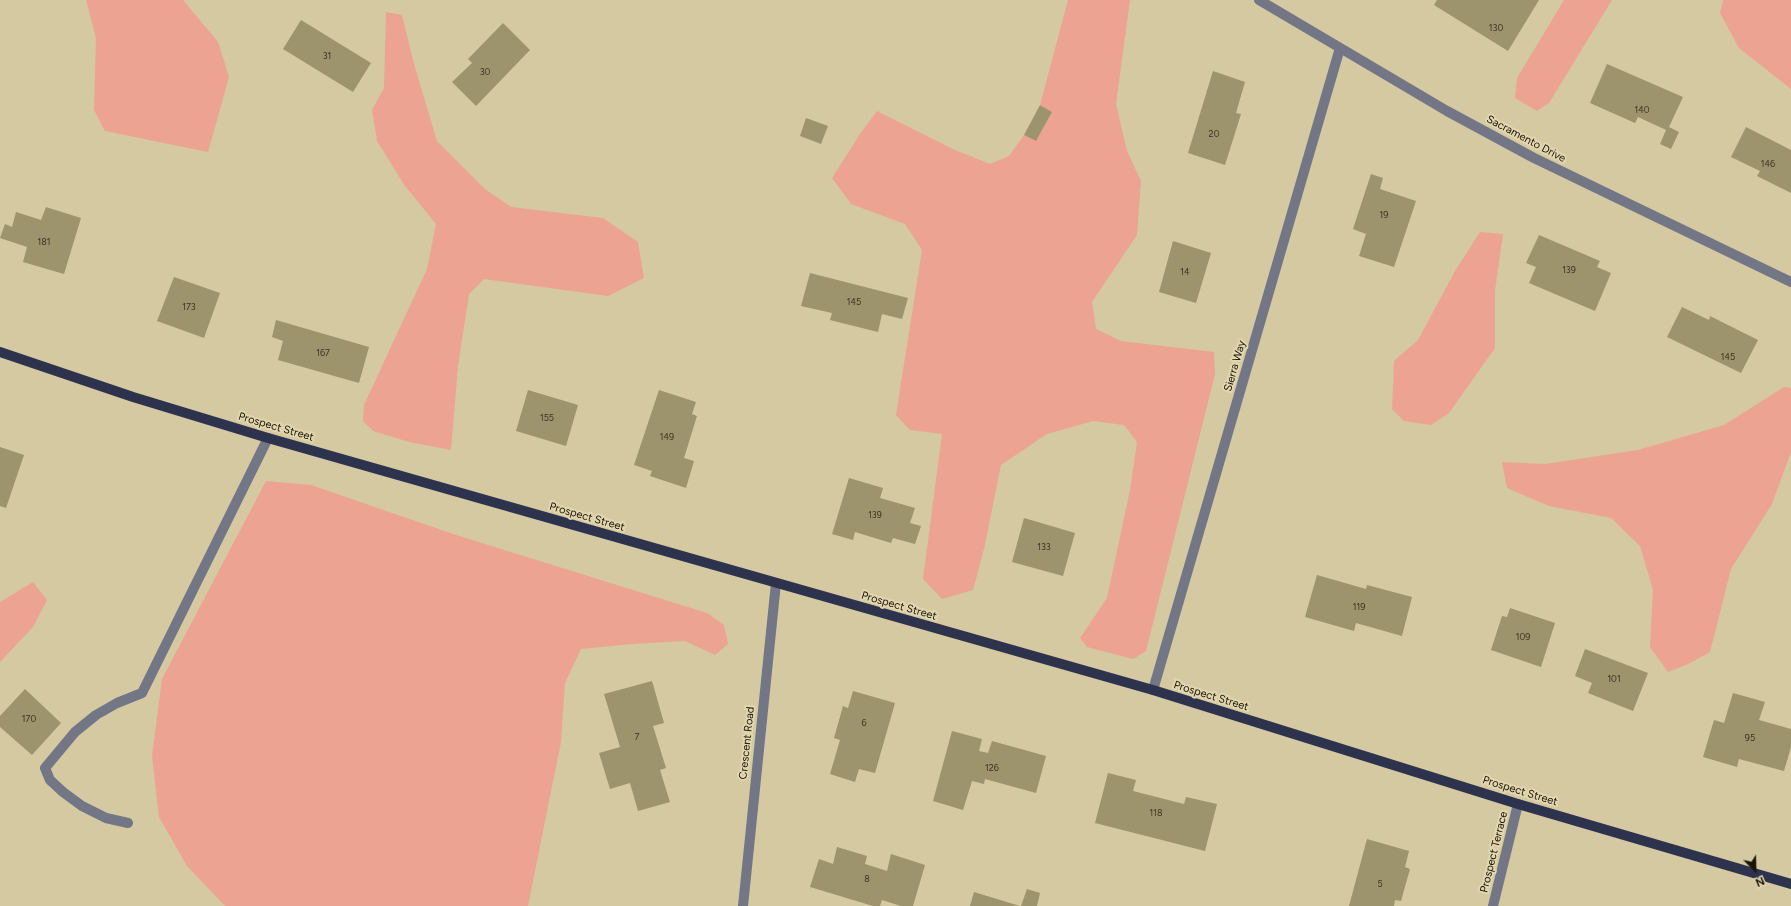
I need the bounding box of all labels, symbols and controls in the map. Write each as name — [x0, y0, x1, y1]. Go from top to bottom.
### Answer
house number: 130 — [1489, 23, 1503, 33]
house number: 31 — [323, 51, 331, 61]
house number: 30 — [480, 67, 490, 77]
house number: 140 — [1634, 105, 1650, 115]
street label: Sacramento Drive — [1484, 113, 1568, 165]
house number: 20 — [1209, 129, 1219, 139]
house number: 146 — [1761, 159, 1775, 169]
house number: 19 — [1380, 210, 1388, 220]
house number: 181 — [38, 237, 50, 247]
house number: 139 — [1562, 265, 1576, 275]
house number: 14 — [1180, 267, 1190, 277]
house number: 145 — [847, 297, 861, 307]
house number: 173 — [182, 302, 196, 312]
street label: Sierra Way — [1221, 339, 1249, 393]
house number: 167 — [316, 348, 330, 358]
house number: 145 — [1721, 352, 1735, 362]
street label: Prospect Street — [237, 410, 315, 444]
house number: 155 — [540, 413, 554, 423]
house number: 149 — [660, 432, 674, 442]
street label: Prospect Street — [548, 500, 626, 534]
house number: 139 — [868, 510, 882, 520]
house number: 133 — [1037, 542, 1051, 552]
street label: Prospect Street — [860, 589, 938, 623]
house number: 119 — [1353, 602, 1365, 612]
house number: 109 — [1516, 632, 1530, 642]
house number: 101 — [1607, 674, 1621, 684]
street label: Prospect Street — [1172, 678, 1250, 714]
street label: Crescent Road — [737, 706, 757, 780]
house number: 170 — [22, 714, 36, 724]
house number: 6 — [861, 718, 867, 728]
house number: 7 — [635, 732, 639, 742]
house number: 95 — [1745, 733, 1755, 743]
house number: 126 — [985, 763, 999, 773]
street label: Prospect Street — [1481, 773, 1559, 809]
house number: 118 — [1150, 808, 1162, 818]
street label: Prospect Terrace — [1478, 810, 1510, 894]
north arrow — [1735, 850, 1775, 890]
house number: 8 — [864, 874, 870, 884]
text: N — [1753, 874, 1766, 889]
house number: 5 — [1377, 879, 1383, 889]

